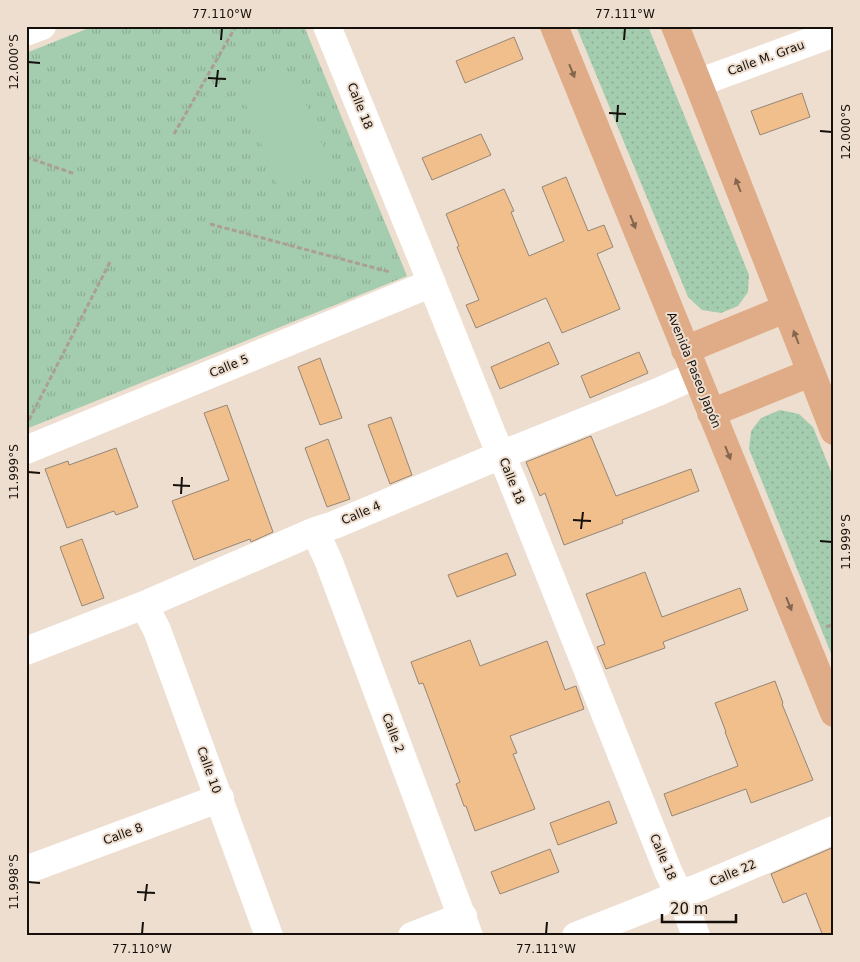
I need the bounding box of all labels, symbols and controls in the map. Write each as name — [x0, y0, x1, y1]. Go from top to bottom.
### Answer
text: 77.110°W — [192, 7, 252, 21]
text: 77.111°W — [595, 7, 655, 21]
text: 12.000°S — [7, 34, 21, 90]
street label: Calle M. Grau — [726, 38, 806, 78]
one-way arrow — [569, 64, 577, 79]
street label: Calle 18 — [344, 81, 376, 131]
text: 12.000°S — [839, 104, 853, 160]
one-way arrow — [733, 178, 741, 192]
one-way arrow — [630, 215, 638, 229]
street label: Avenida Paseo Japón — [664, 310, 724, 430]
one-way arrow — [792, 330, 800, 344]
street label: Calle 5 — [207, 352, 251, 380]
text: 11.999°S — [7, 444, 21, 500]
one-way arrow — [725, 446, 732, 461]
street label: Calle 18 — [496, 456, 528, 506]
street label: Calle 4 — [339, 499, 383, 527]
text: 11.999°S — [839, 514, 853, 570]
one-way arrow — [786, 597, 794, 611]
street label: Calle 2 — [379, 711, 407, 755]
street label: Calle 10 — [194, 745, 224, 795]
street label: Calle 8 — [101, 820, 145, 848]
street label: Calle 18 — [647, 832, 679, 882]
text: 11.998°S — [7, 854, 21, 910]
street label: Calle 22 — [708, 857, 758, 889]
scale bar — [662, 892, 736, 924]
text: 20 m — [670, 900, 708, 918]
text: 77.110°W — [112, 942, 172, 956]
text: 77.111°W — [516, 942, 576, 956]

